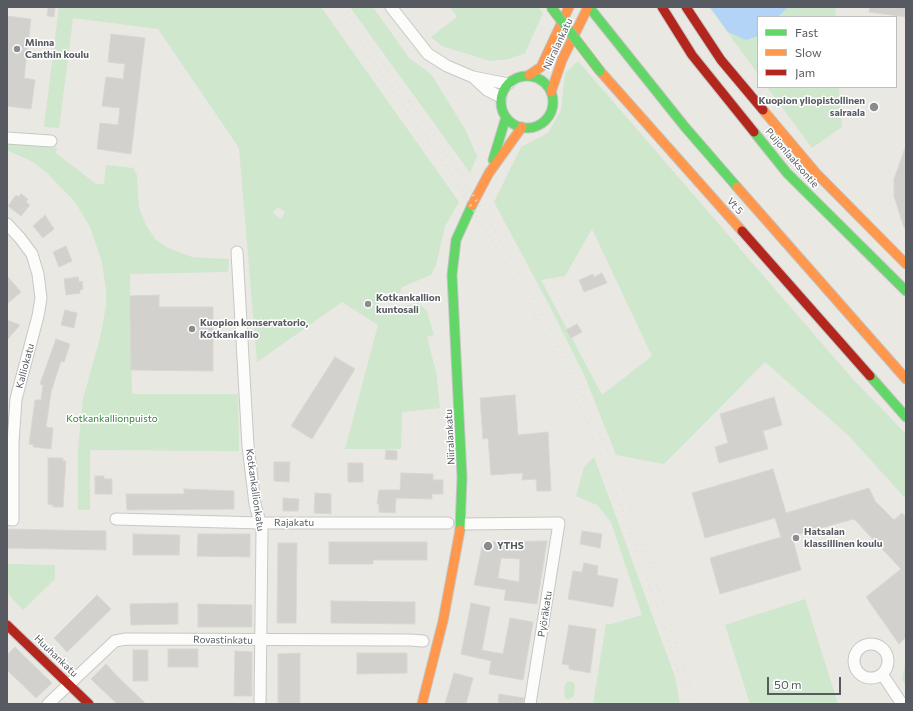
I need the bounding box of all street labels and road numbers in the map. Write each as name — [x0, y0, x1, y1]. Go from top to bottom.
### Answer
street label: Niiralankatu — [541, 16, 575, 72]
street label: Puijonlaaksontie — [763, 126, 821, 190]
street label: Vt 5 — [724, 195, 746, 217]
street label: Kalliokatu — [13, 342, 37, 390]
street label: Niiralankatu — [443, 409, 457, 465]
street label: Kotkankallionkatu — [243, 448, 267, 532]
street label: Rajakatu — [274, 517, 314, 529]
street label: Pyöräkatu — [535, 590, 555, 638]
street label: Huuhankatu — [32, 632, 80, 680]
street label: Rovastinkatu — [193, 633, 253, 647]

